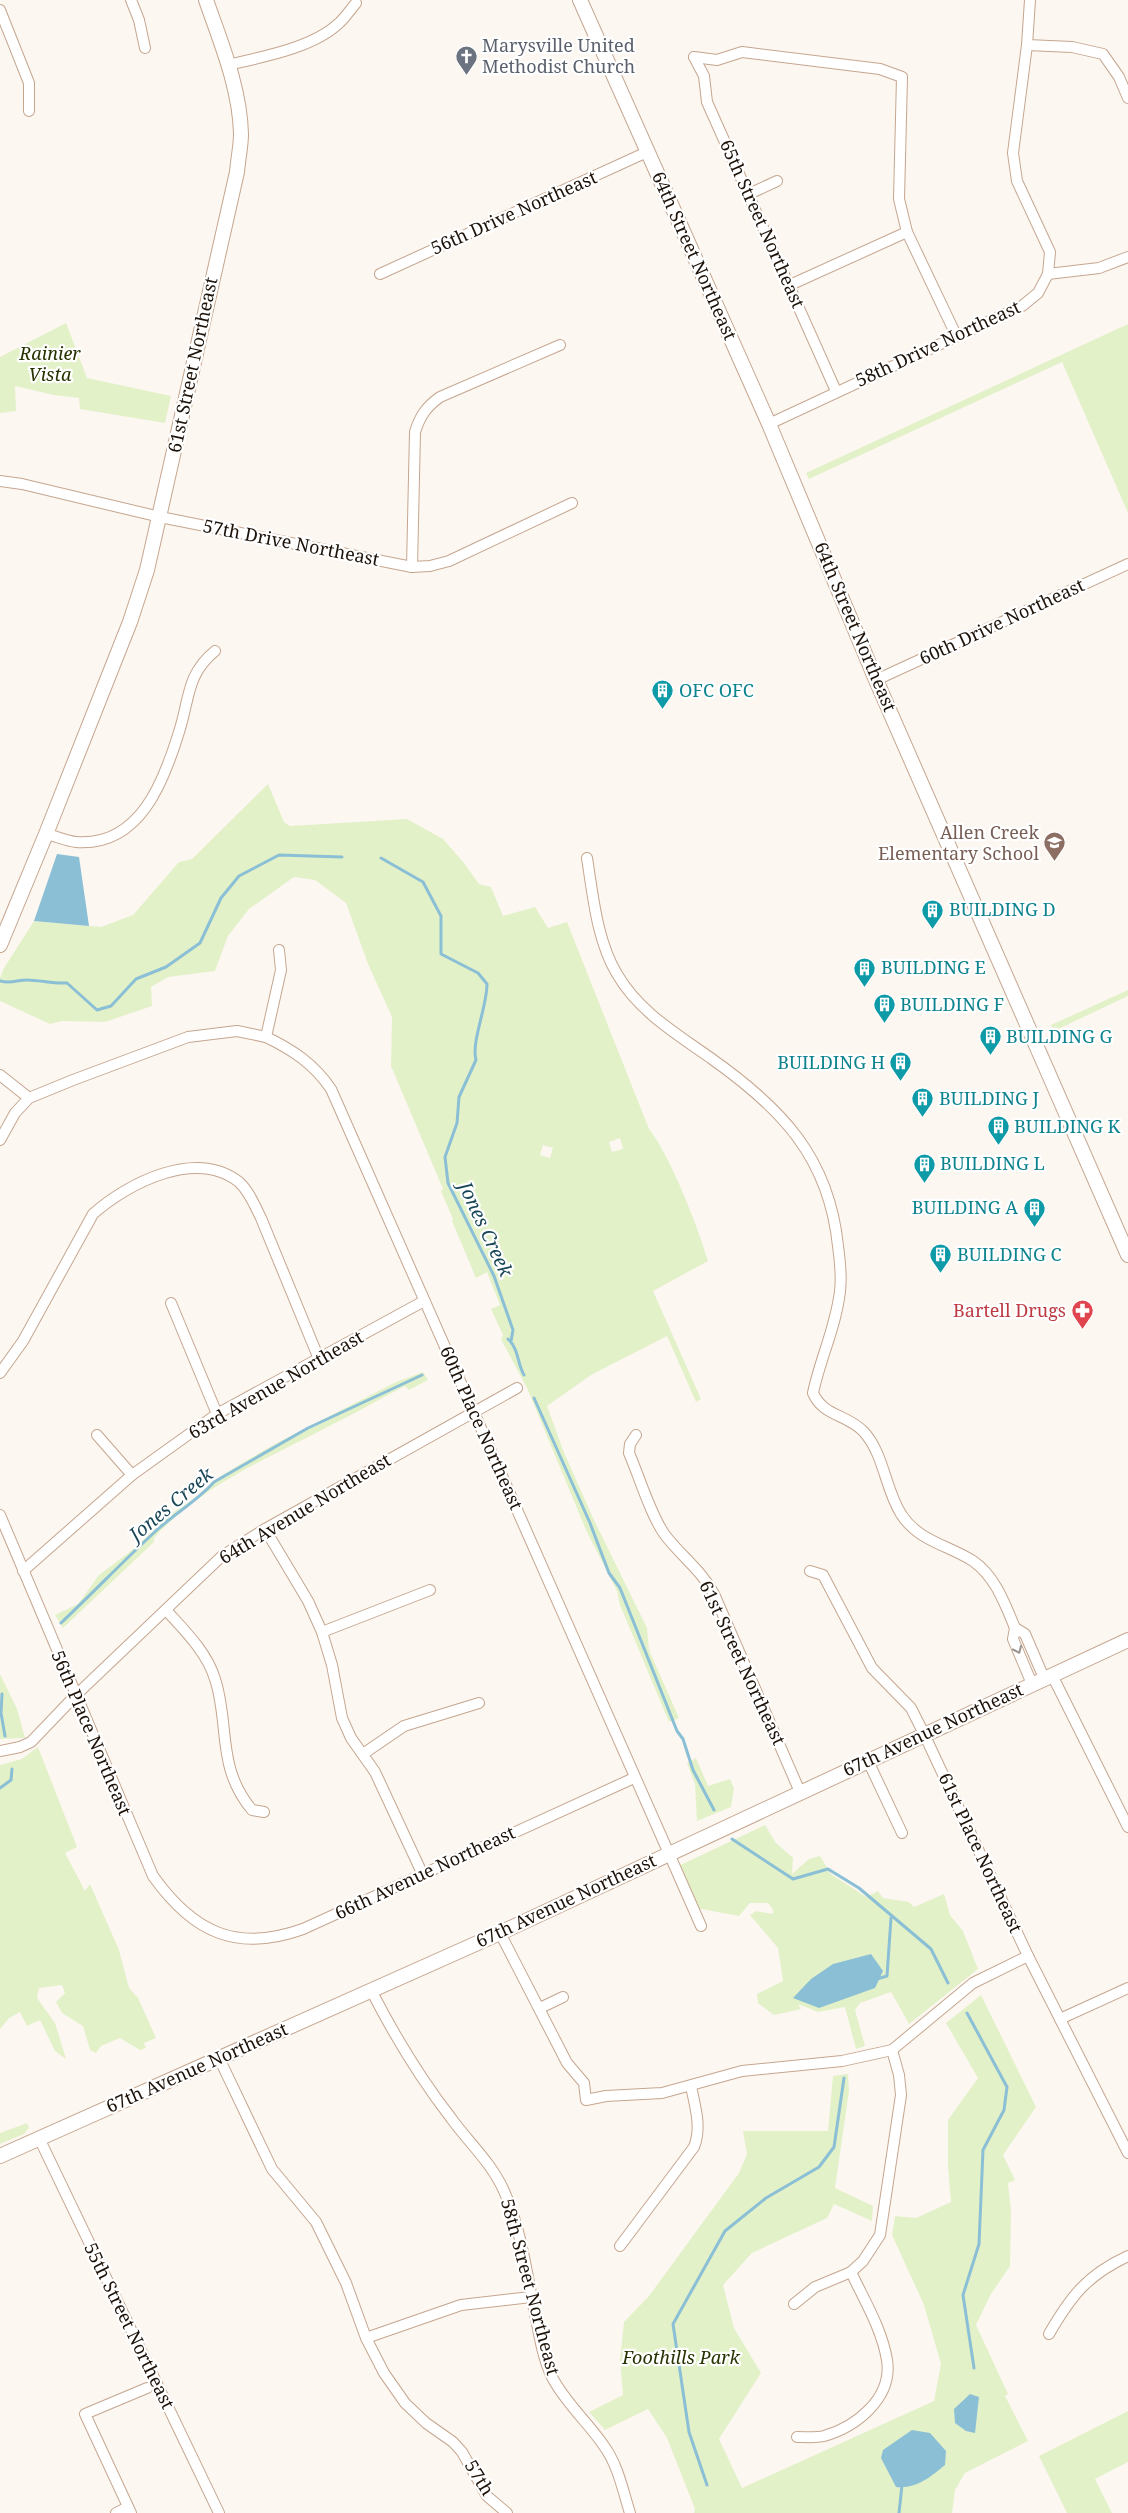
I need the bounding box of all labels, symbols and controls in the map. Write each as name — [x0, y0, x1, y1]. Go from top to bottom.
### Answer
place label: Marysville United Methodist Church — [482, 33, 635, 78]
church icon: Marysville United Methodist Church — [454, 44, 478, 75]
street label: 65th Street Northeast — [715, 136, 811, 312]
street label: 56th Drive Northeast — [427, 165, 600, 259]
street label: 64th Street Northeast — [647, 168, 743, 344]
street label: 61st Street Northeast — [162, 275, 222, 455]
street label: 58th Drive Northeast — [851, 294, 1024, 392]
park label: Rainier Vista — [18, 341, 81, 386]
street label: 57th Drive Northeast — [201, 513, 381, 571]
street label: 64th Street Northeast — [809, 538, 903, 715]
street label: 60th Drive Northeast — [915, 572, 1088, 670]
place label: OFC OFC — [679, 678, 754, 702]
building icon: OFC OFC — [651, 679, 675, 710]
place label: Allen Creek Elementary School — [878, 820, 1039, 865]
school or university icon: Allen Creek Elementary School — [1043, 831, 1067, 862]
place label: BUILDING D — [949, 897, 1056, 921]
building icon: BUILDING D — [921, 898, 945, 929]
place label: BUILDING E — [881, 955, 986, 979]
building icon: BUILDING E — [853, 956, 877, 987]
place label: BUILDING F — [900, 992, 1004, 1016]
building icon: BUILDING F — [872, 993, 896, 1024]
place label: BUILDING G — [1006, 1024, 1112, 1048]
building icon: BUILDING G — [978, 1025, 1002, 1056]
place label: BUILDING H — [777, 1050, 885, 1074]
building icon: BUILDING H — [889, 1051, 913, 1082]
place label: BUILDING J — [939, 1086, 1039, 1110]
building icon: BUILDING J — [911, 1087, 935, 1118]
place label: BUILDING K — [1014, 1114, 1120, 1138]
building icon: BUILDING K — [986, 1115, 1010, 1146]
place label: BUILDING L — [940, 1151, 1045, 1175]
building icon: BUILDING L — [912, 1152, 936, 1183]
water label: Jones Creek — [451, 1174, 520, 1282]
place label: BUILDING A — [912, 1195, 1018, 1219]
building icon: BUILDING A — [1022, 1196, 1046, 1227]
place label: BUILDING C — [957, 1242, 1062, 1266]
building icon: BUILDING C — [929, 1243, 953, 1274]
place label: Bartell Drugs — [953, 1298, 1066, 1322]
pharmacy icon: Bartell Drugs — [1070, 1299, 1094, 1330]
street label: 63rd Avenue Northeast — [184, 1324, 367, 1444]
street label: 60th Place Northeast — [435, 1342, 529, 1513]
street label: 64th Avenue Northeast — [214, 1447, 395, 1569]
water label: Jones Creek — [121, 1460, 219, 1549]
street label: 61st Street Northeast — [694, 1577, 792, 1749]
one-way arrow — [1011, 1645, 1022, 1654]
street label: 56th Place Northeast — [46, 1646, 138, 1819]
street label: 67th Avenue Northeast — [839, 1677, 1027, 1781]
street label: 61st Place Northeast — [933, 1769, 1028, 1936]
street label: 66th Avenue Northeast — [331, 1820, 519, 1924]
street label: 67th Avenue Northeast — [472, 1848, 660, 1952]
street label: 67th Avenue Northeast — [102, 2016, 291, 2118]
street label: 58th Street Northeast — [496, 2196, 566, 2378]
street label: 55th Street Northeast — [79, 2238, 181, 2413]
park label: Foothills Park — [621, 2345, 741, 2369]
street label: 57th — [460, 2455, 500, 2500]

